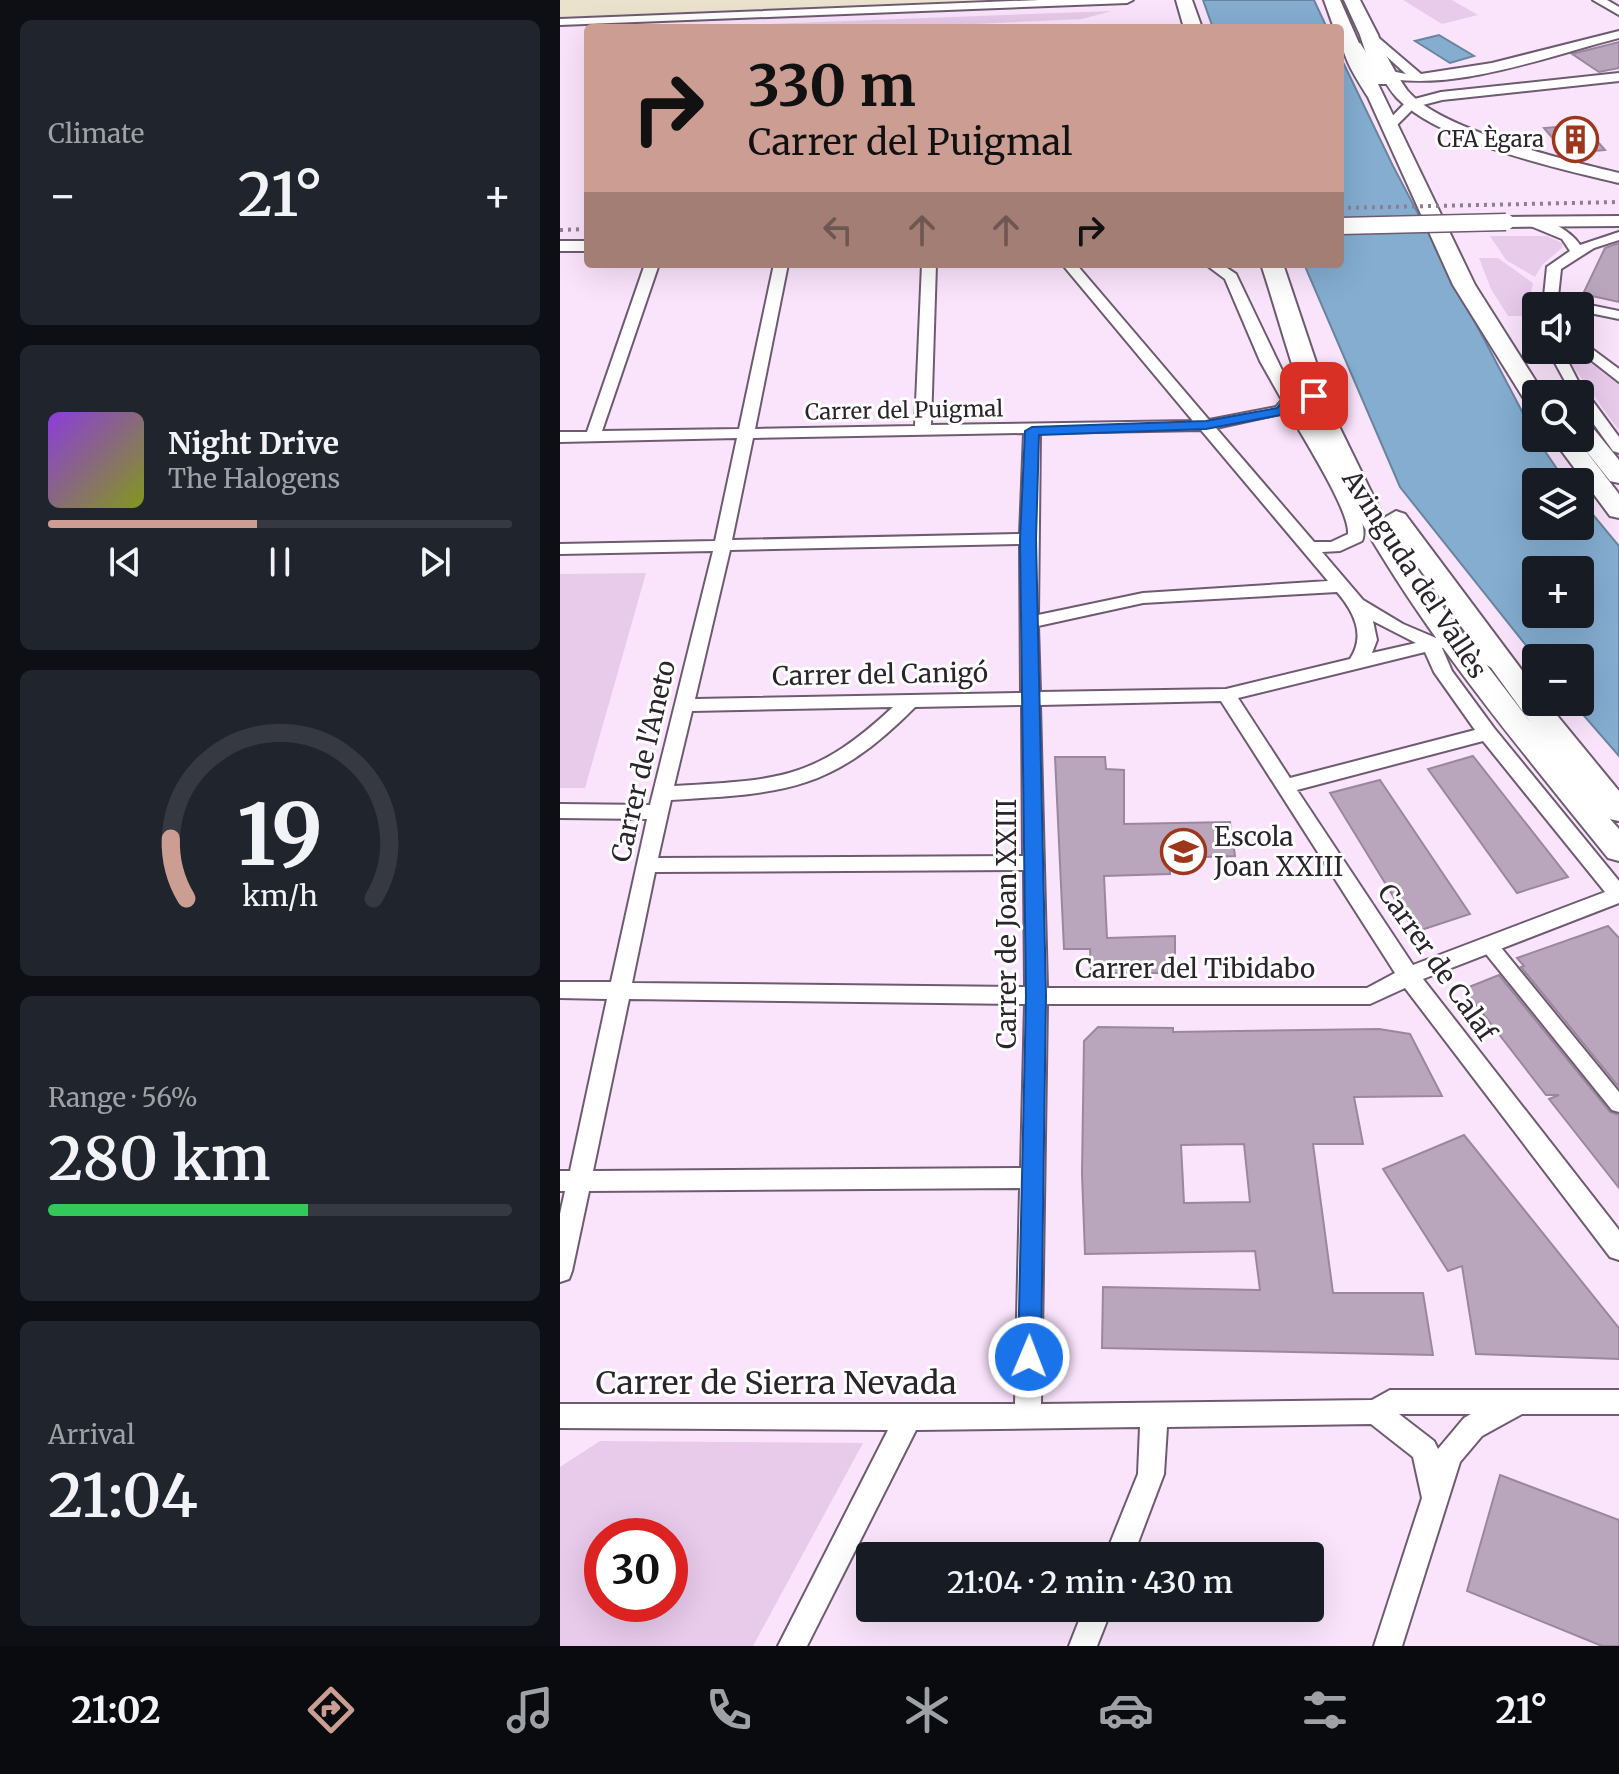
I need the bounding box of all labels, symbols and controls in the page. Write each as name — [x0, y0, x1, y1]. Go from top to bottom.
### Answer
text: 330 m — [748, 51, 916, 121]
icon: right — [616, 56, 720, 160]
building icon: CFA Ègara — [1551, 115, 1599, 163]
text: Climate — [48, 117, 144, 150]
text: Carrer del Puigmal — [748, 120, 1072, 165]
place label: CFA Ègara — [1437, 124, 1544, 153]
text: 21° — [237, 157, 323, 232]
text: − — [48, 168, 77, 223]
text: + — [483, 168, 512, 223]
icon: left — [816, 208, 860, 252]
icon: ahead — [900, 208, 944, 252]
icon: ahead — [984, 208, 1028, 252]
icon: right — [1068, 208, 1112, 252]
map controls — [1522, 292, 1594, 716]
button: sound — [1522, 292, 1594, 364]
pin — [1280, 362, 1348, 430]
icon: arrive — [1292, 374, 1336, 418]
button: search — [1522, 380, 1594, 452]
street label: Carrer del Puigmal — [805, 394, 1004, 426]
text: Night Drive — [168, 424, 339, 462]
text: The Halogens — [168, 462, 340, 495]
street label: Avinguda del Vallès — [1335, 463, 1495, 684]
button: layers — [1522, 468, 1594, 540]
icon: previous — [103, 540, 147, 584]
icon: pause — [258, 540, 302, 584]
icon: next — [413, 540, 457, 584]
button: + — [1522, 556, 1594, 628]
button: − — [1522, 644, 1594, 716]
street label: Carrer del Canigó — [772, 656, 988, 692]
street label: Carrer de l'Aneto — [604, 657, 682, 865]
text: 19 — [237, 783, 323, 888]
street label: Carrer de Joan XXIII — [990, 799, 1023, 1049]
place label: Escola Joan XXIII — [1213, 820, 1343, 883]
school or university icon: Escola Joan XXIII — [1159, 827, 1207, 875]
street label: Carrer de Calaf — [1371, 877, 1504, 1048]
text: km/h — [242, 878, 318, 914]
street label: Carrer del Tibidabo — [1075, 952, 1315, 985]
text: Range · 56% — [48, 1081, 198, 1114]
text: 280 km — [48, 1121, 271, 1196]
position arrow — [987, 1315, 1071, 1399]
street label: Carrer de Sierra Nevada — [595, 1363, 957, 1403]
text: Arrival — [48, 1418, 135, 1451]
text: 21:04 — [48, 1458, 198, 1533]
speed limit sign: 30 — [584, 1518, 688, 1622]
text: 21:04 · 2 min · 430 m — [947, 1563, 1233, 1601]
icon: directions — [303, 1682, 359, 1738]
icon: music — [502, 1682, 558, 1738]
icon: phone — [701, 1682, 757, 1738]
icon: climate — [899, 1682, 955, 1738]
icon: car — [1098, 1682, 1154, 1738]
icon: filters — [1297, 1682, 1353, 1738]
text: 21:02 — [71, 1688, 161, 1733]
text: 21° — [1496, 1688, 1548, 1733]

